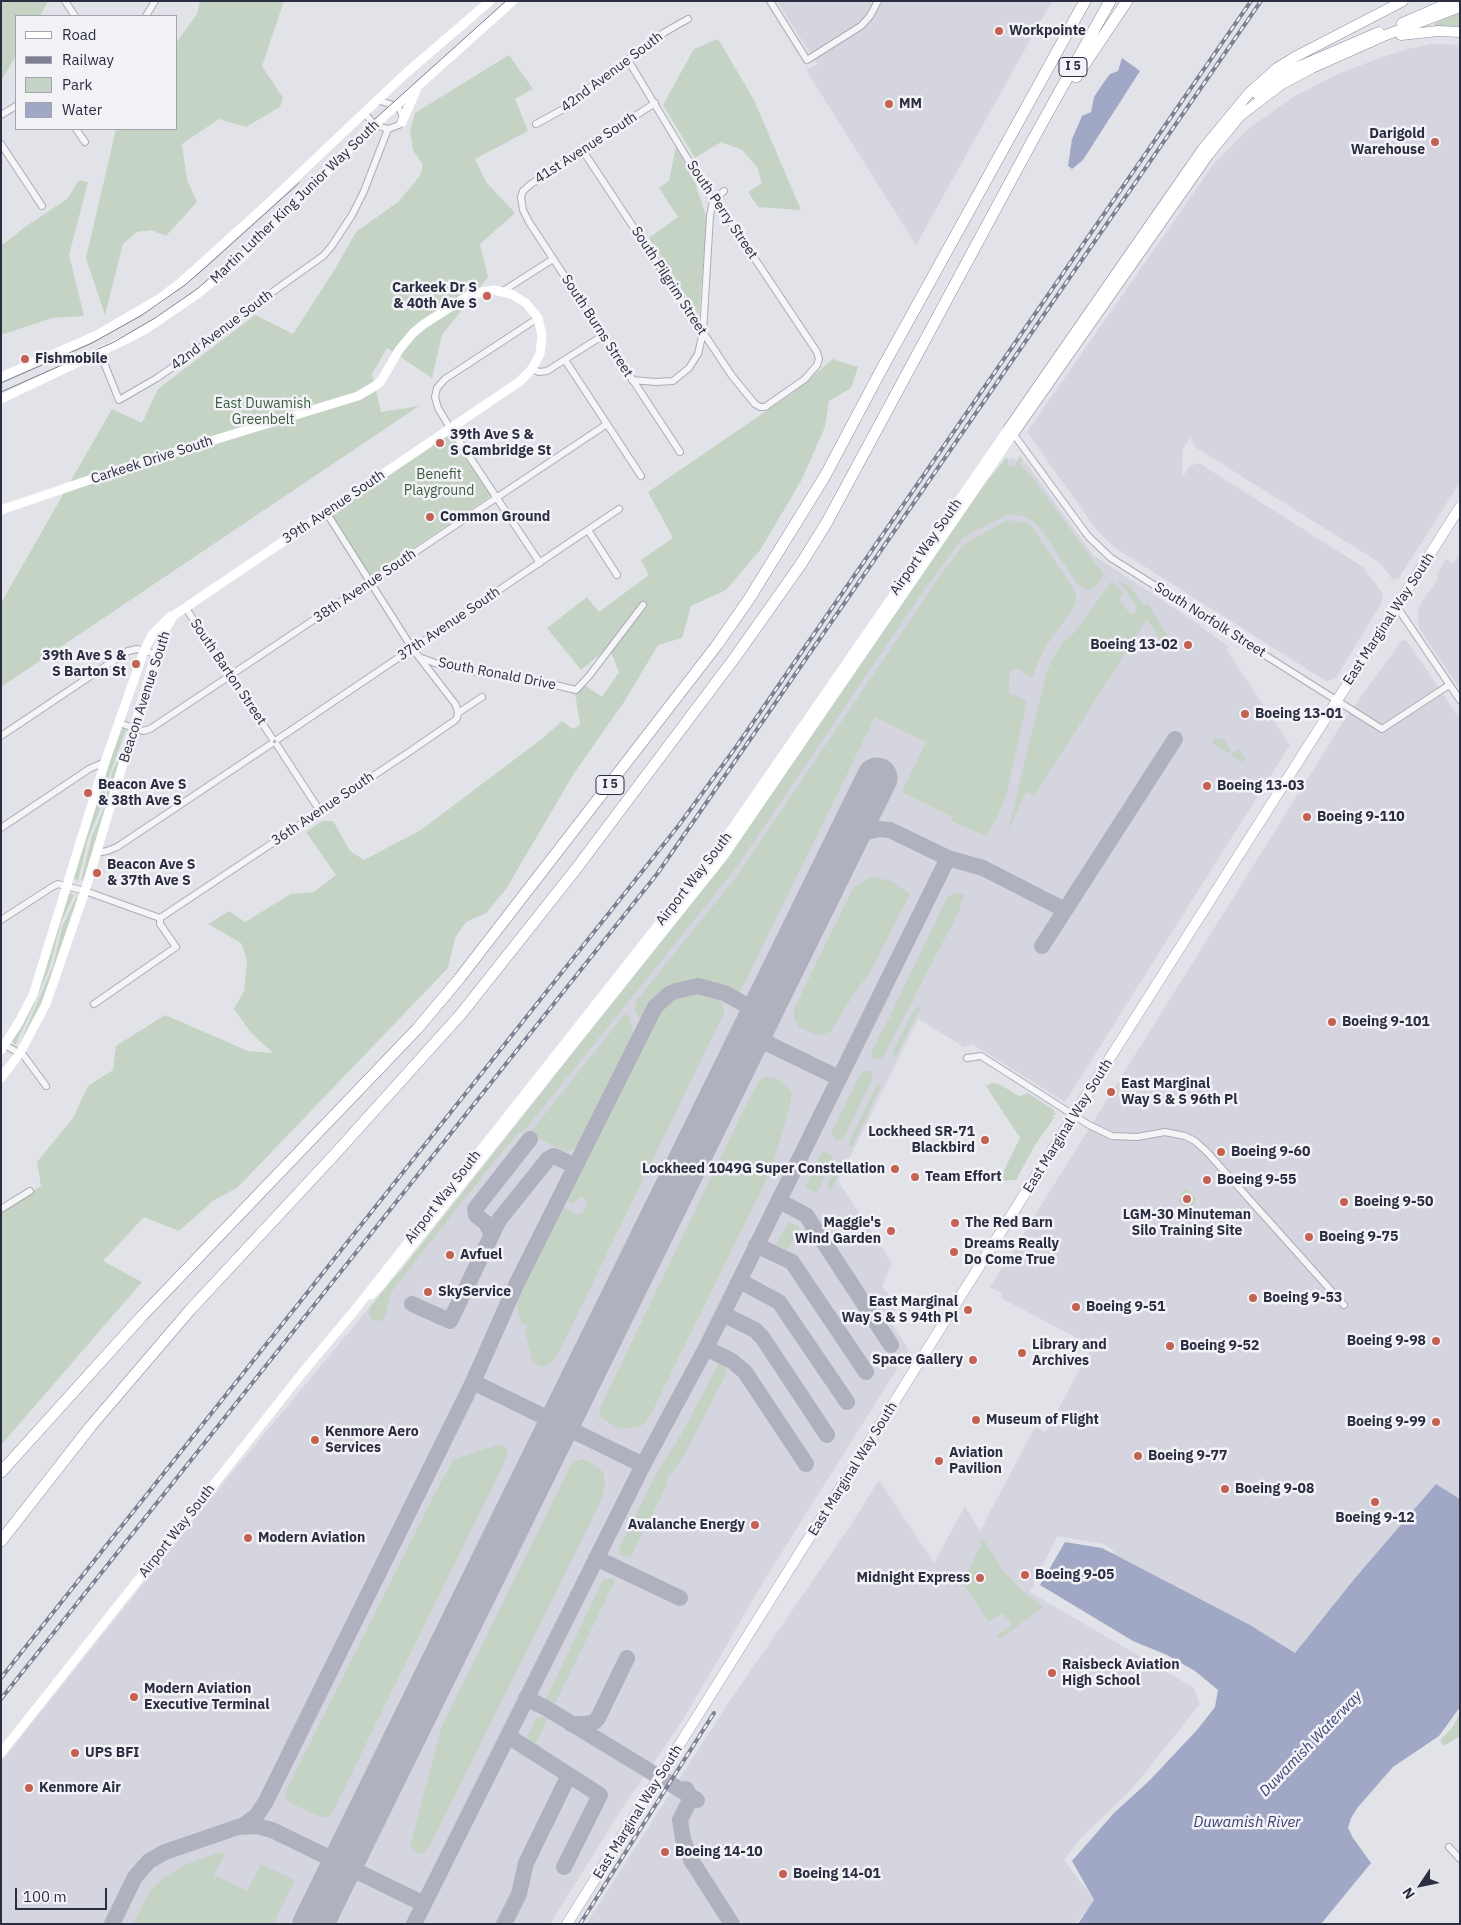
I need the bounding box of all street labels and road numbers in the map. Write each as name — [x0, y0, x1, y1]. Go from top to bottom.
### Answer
street label: 42nd Avenue South — [558, 28, 666, 116]
road number: I 5 — [1059, 58, 1087, 76]
street label: 41st Avenue South — [532, 109, 640, 187]
street label: Martin Luther King Junior Way South — [207, 117, 383, 287]
street label: South Perry Street — [683, 158, 761, 262]
street label: South Pilgrim Street — [628, 224, 710, 338]
street label: South Burns Street — [558, 272, 636, 380]
street label: 42nd Avenue South — [168, 286, 276, 374]
street label: Carkeek Drive South — [89, 432, 215, 488]
street label: 39th Avenue South — [280, 467, 388, 547]
street label: Airport Way South — [886, 496, 966, 598]
street label: 38th Avenue South — [311, 546, 419, 626]
street label: East Marginal Way South — [1340, 550, 1438, 688]
street label: South Norfolk Street — [1151, 579, 1269, 661]
street label: 37th Avenue South — [395, 584, 503, 664]
street label: South Barton Street — [186, 616, 270, 728]
street label: Beacon Avenue South — [116, 629, 174, 765]
street label: South Ronald Drive — [437, 654, 557, 694]
street label: 36th Avenue South — [269, 769, 377, 849]
road number: I 5 — [596, 776, 624, 794]
street label: Airport Way South — [652, 829, 736, 929]
street label: East Marginal Way South — [1020, 1056, 1116, 1196]
street label: Airport Way South — [401, 1147, 485, 1247]
street label: East Marginal Way South — [805, 1399, 901, 1539]
street label: Airport Way South — [135, 1481, 219, 1581]
street label: East Marginal Way South — [590, 1742, 686, 1882]

